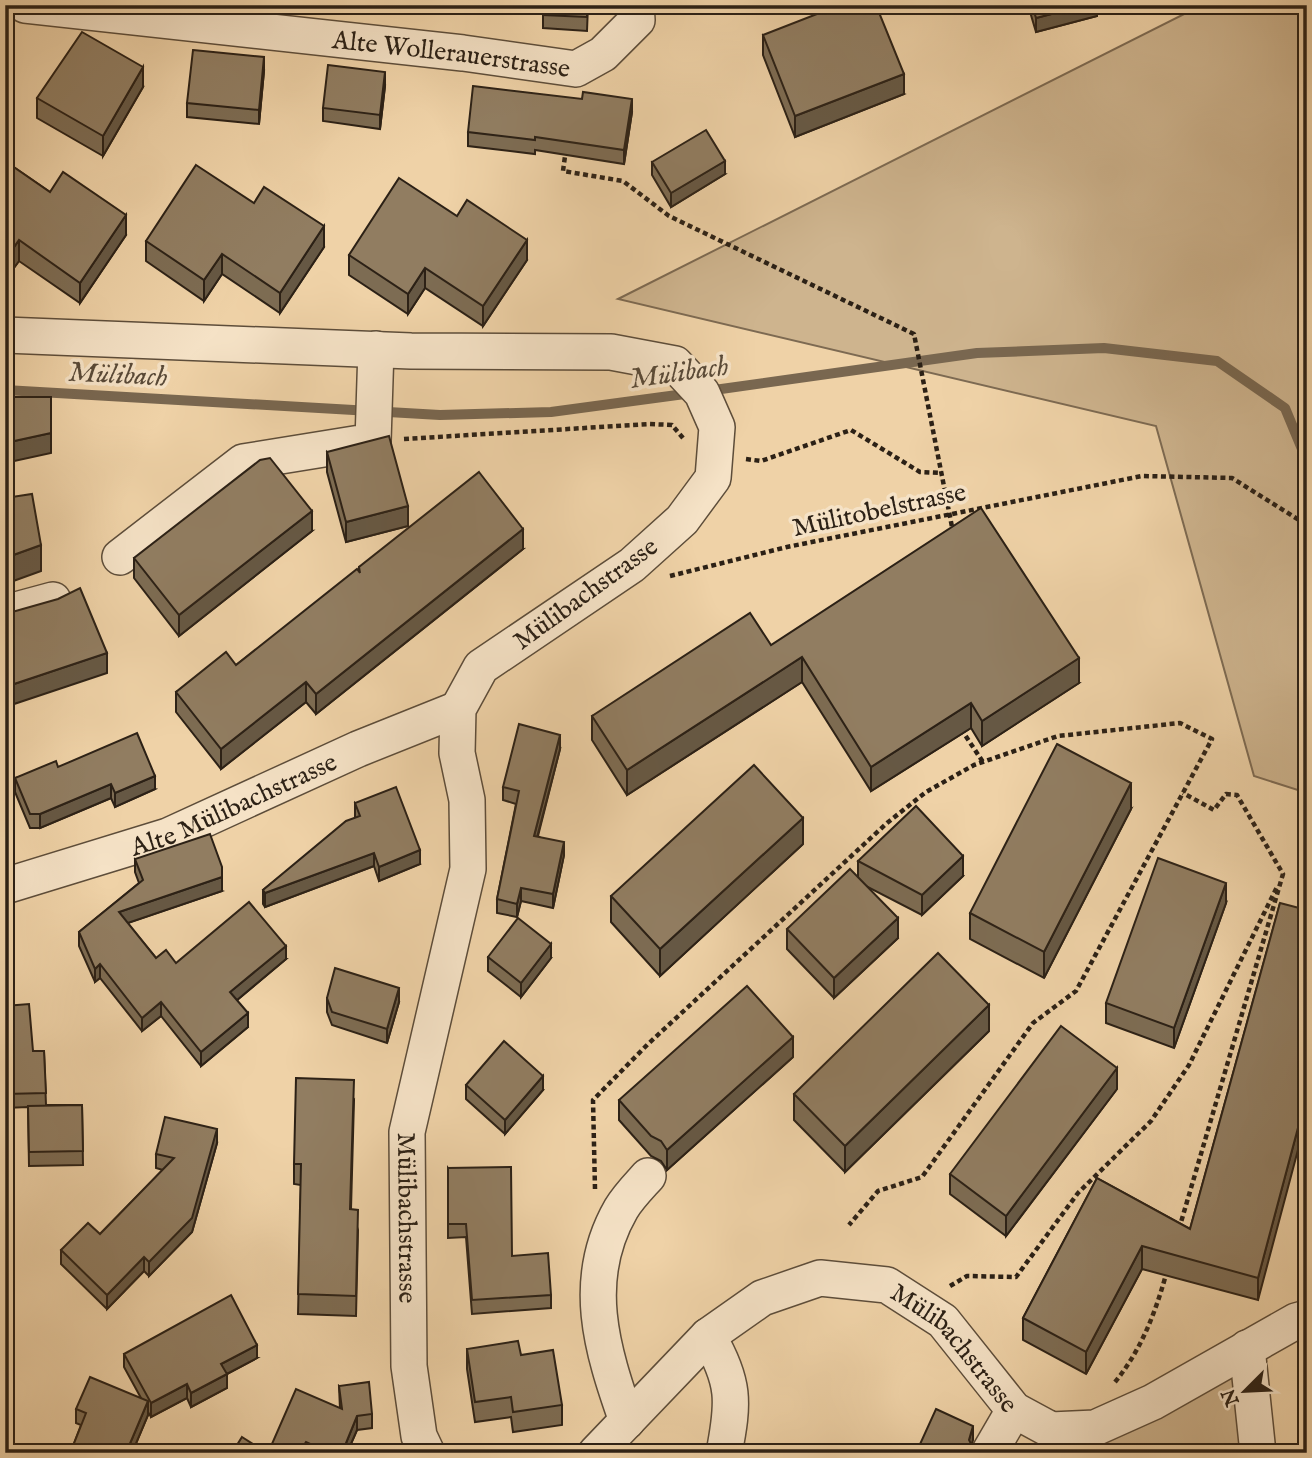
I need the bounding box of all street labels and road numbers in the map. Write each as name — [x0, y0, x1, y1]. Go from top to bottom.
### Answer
street label: Alte Wollerauerstrasse — [329, 24, 572, 86]
street label: Mülitobelstrasse — [790, 476, 969, 545]
street label: Mülibachstrasse — [507, 531, 665, 658]
street label: Alte Mülibachstrasse — [126, 746, 342, 865]
street label: Mülibachstrasse — [389, 1132, 423, 1304]
street label: Mülibachstrasse — [884, 1277, 1025, 1420]

